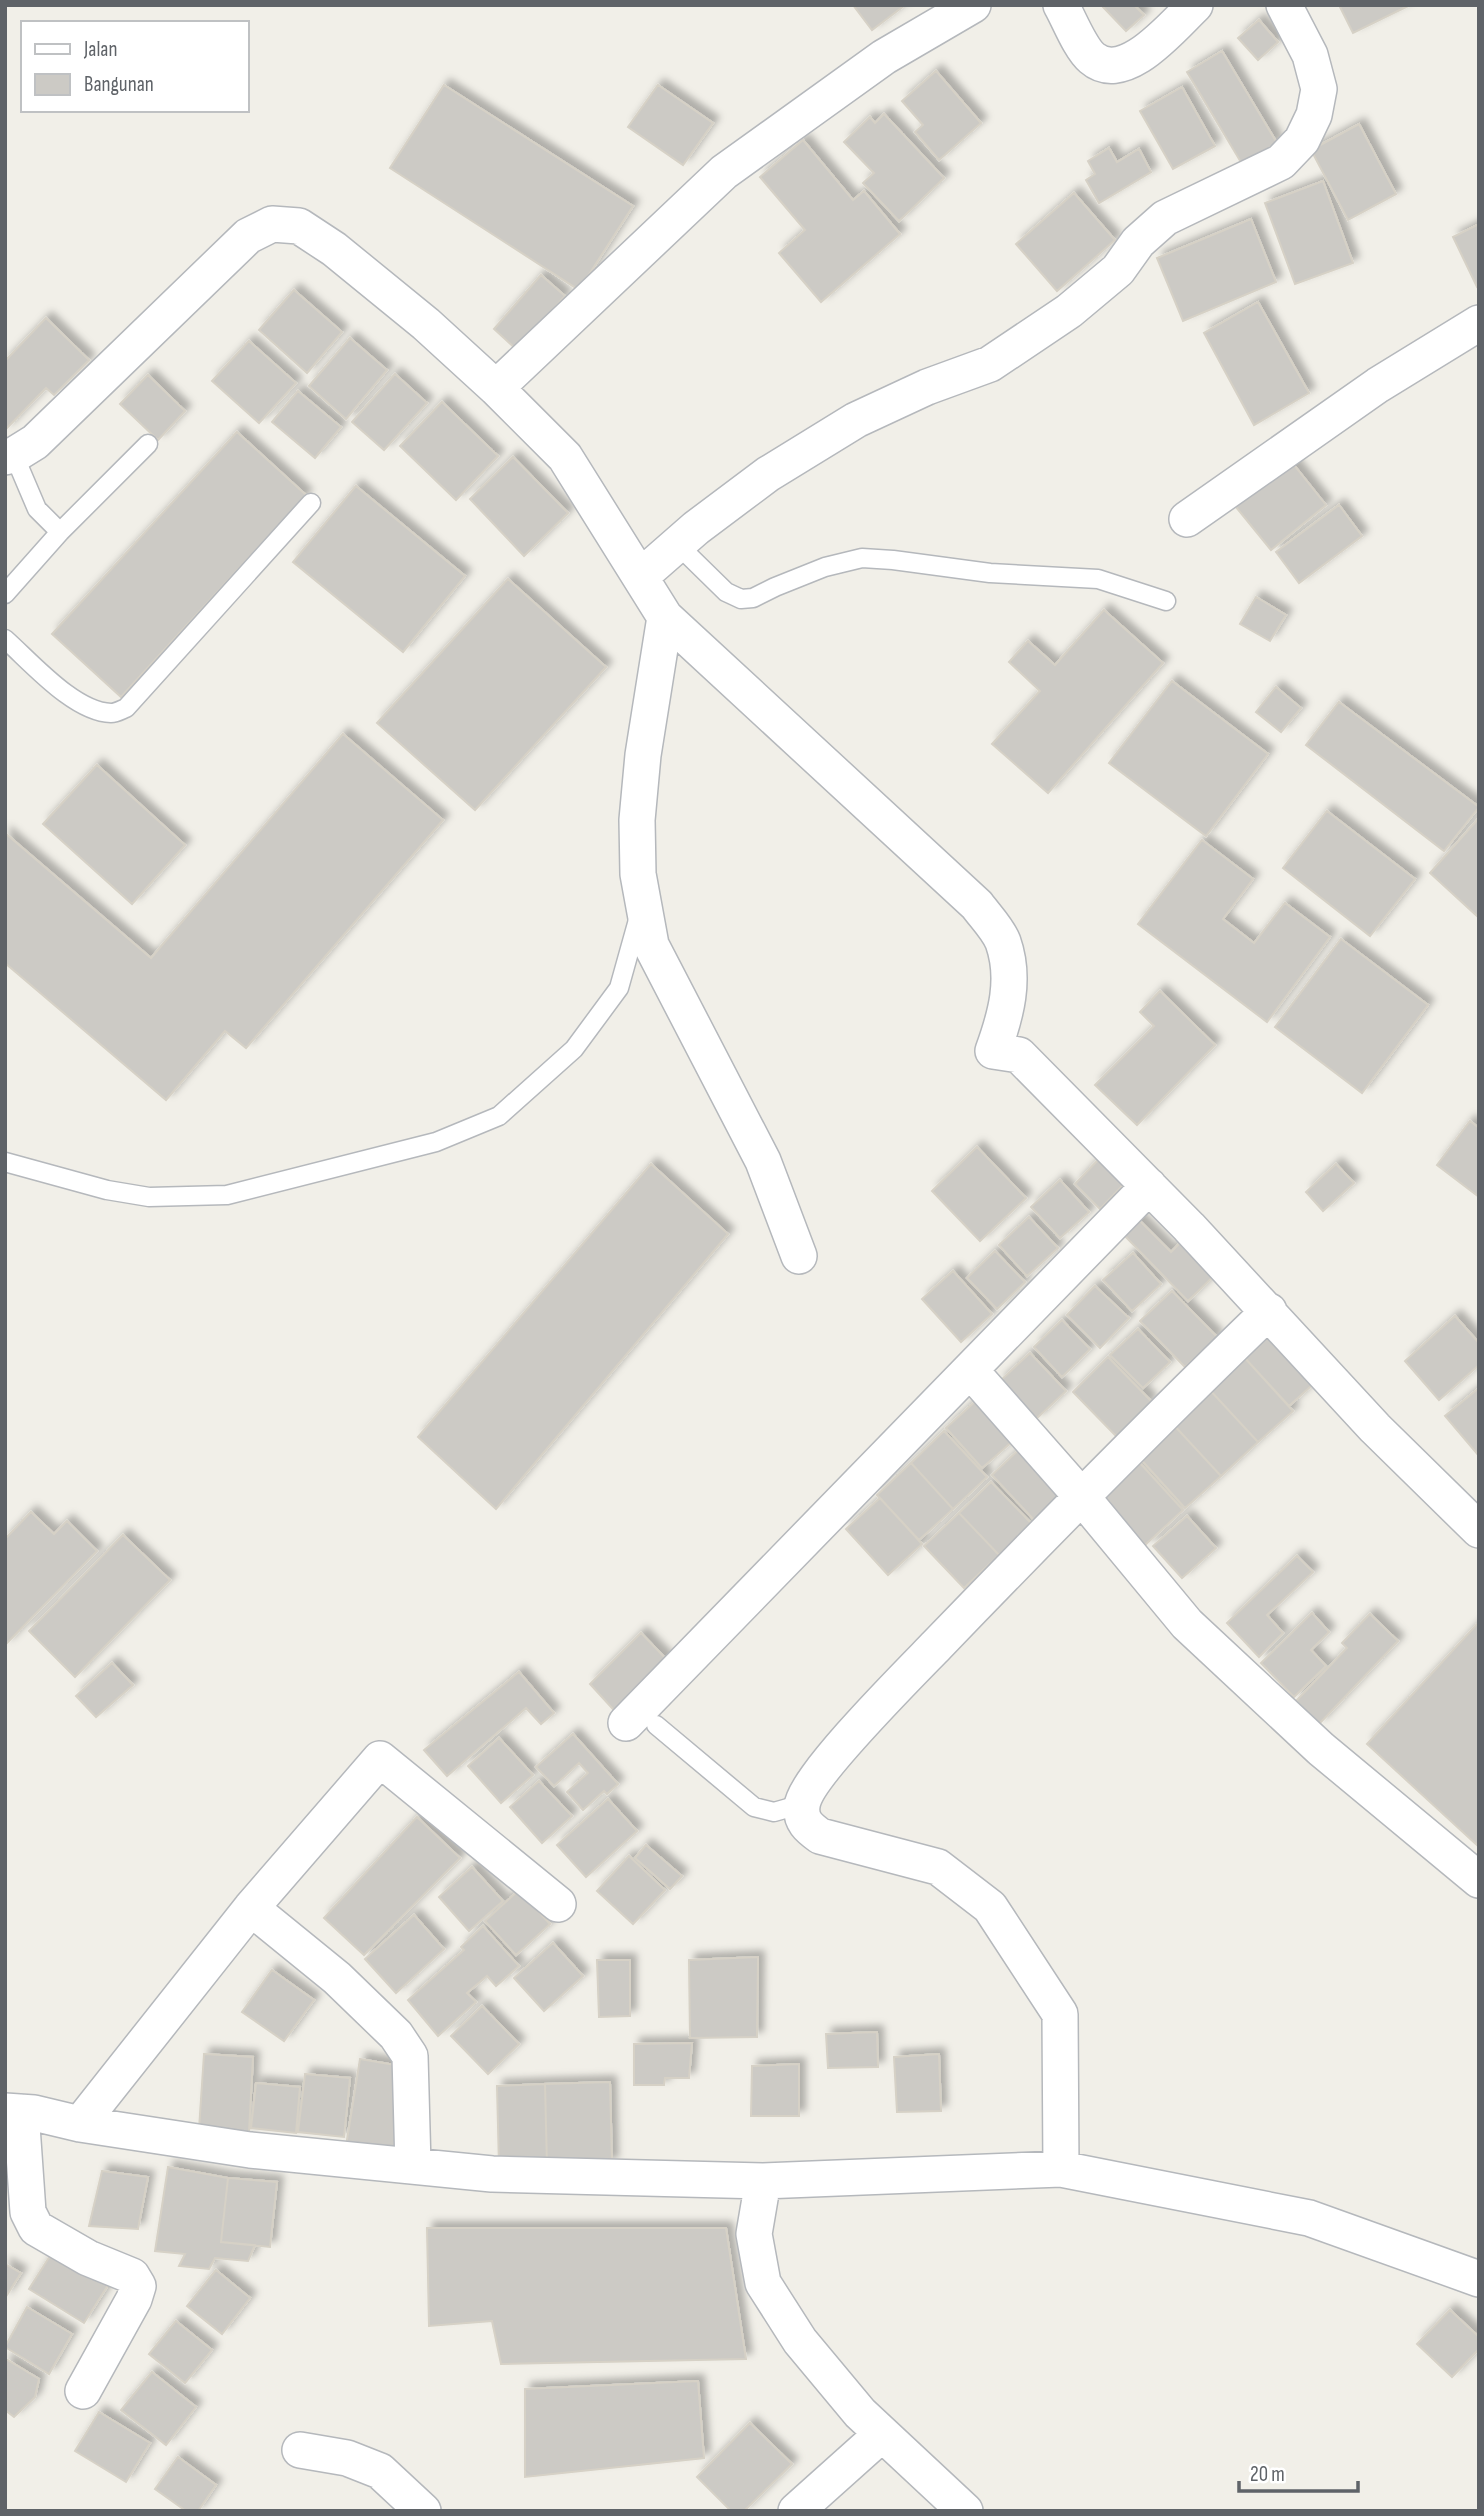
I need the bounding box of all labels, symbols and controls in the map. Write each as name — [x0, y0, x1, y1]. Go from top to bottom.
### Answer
legend — [21, 21, 248, 112]
text: Jalan — [83, 37, 117, 62]
text: Bangunan — [84, 72, 154, 97]
scale bar — [1239, 2450, 1358, 2494]
text: 20 m — [1250, 2462, 1285, 2487]

